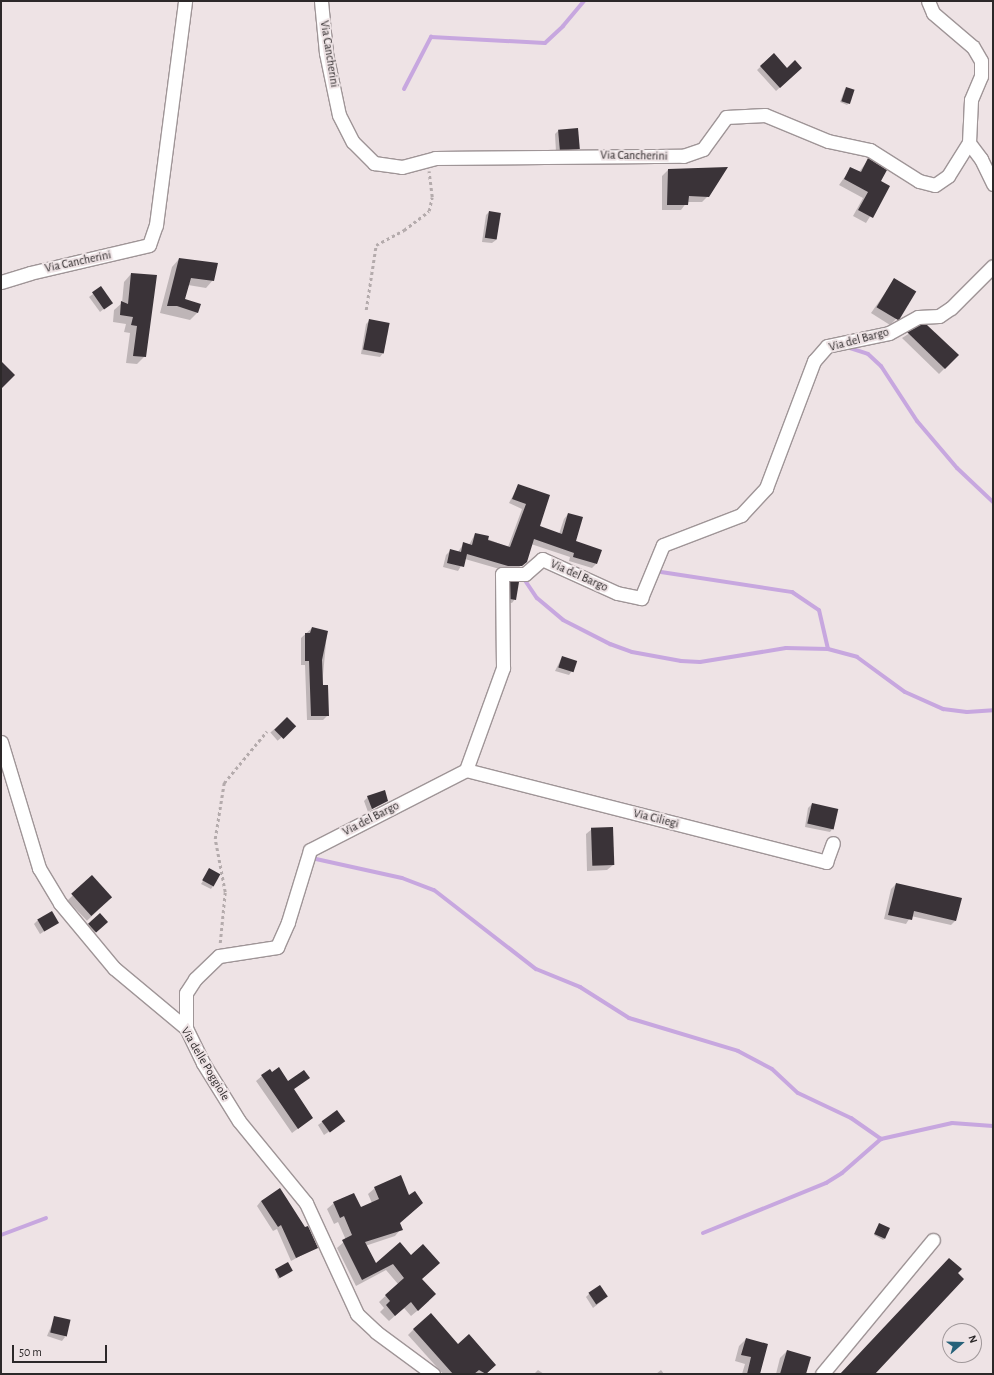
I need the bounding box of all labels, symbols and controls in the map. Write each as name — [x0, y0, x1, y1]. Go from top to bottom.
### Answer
street label: Via Cancherini — [317, 20, 341, 88]
street label: Via Cancherini — [600, 148, 668, 164]
street label: Via Cancherini — [44, 248, 112, 276]
street label: Via del Bargo — [827, 325, 891, 355]
street label: Via del Bargo — [548, 557, 610, 595]
street label: Via del Bargo — [340, 799, 402, 839]
street label: Via Ciliegi — [632, 806, 680, 832]
street label: Via delle Poggiole — [177, 1025, 233, 1103]
north arrow — [942, 1323, 982, 1363]
text: N — [966, 1334, 979, 1345]
scale bar — [14, 1337, 109, 1363]
text: 50 m — [19, 1346, 42, 1358]

